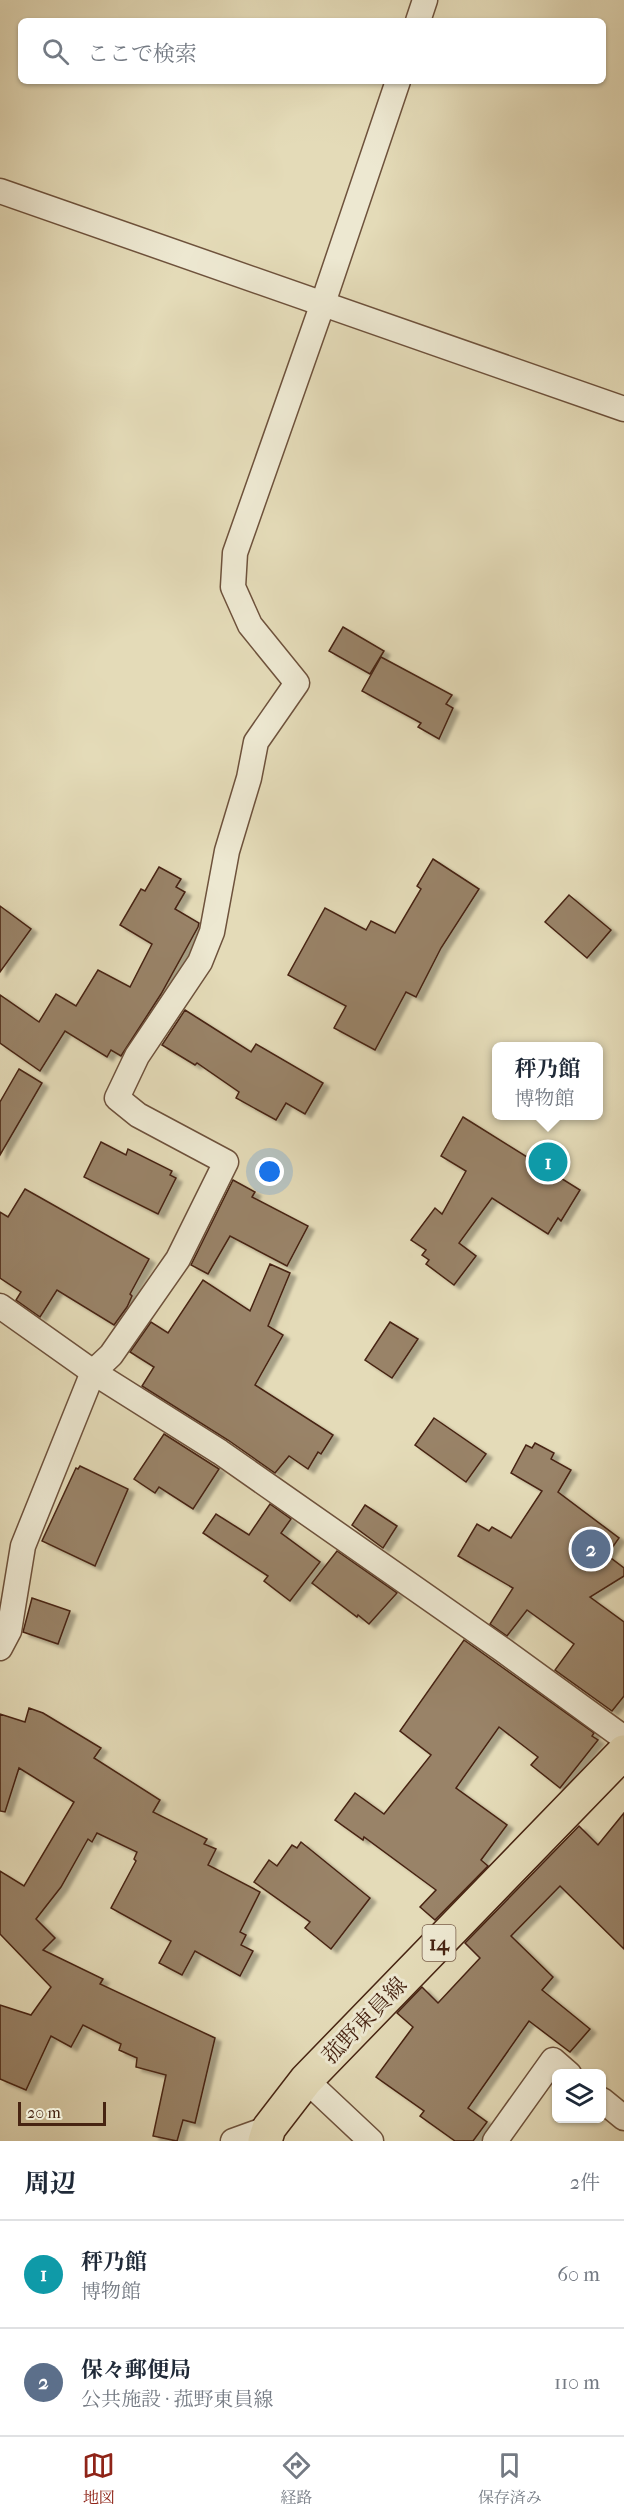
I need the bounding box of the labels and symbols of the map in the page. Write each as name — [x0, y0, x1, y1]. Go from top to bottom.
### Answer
pin: 1 — [528, 1140, 568, 1184]
your location — [255, 1157, 284, 1186]
pin: 2 — [572, 1526, 610, 1572]
road number: 14 — [422, 1925, 456, 1961]
street label: 菰野東員線 — [317, 1972, 412, 2069]
scale bar — [18, 2099, 106, 2126]

